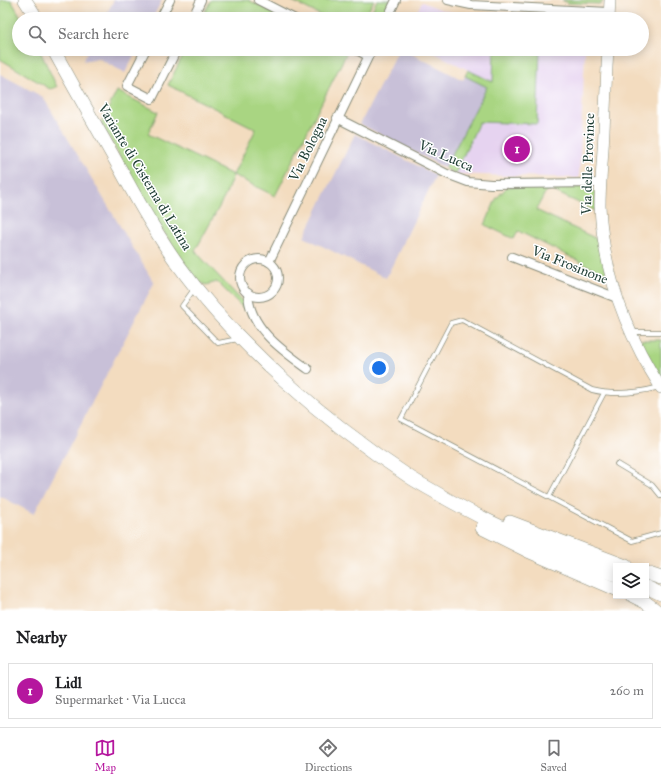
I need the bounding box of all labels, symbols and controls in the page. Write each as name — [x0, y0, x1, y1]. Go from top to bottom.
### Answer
search box — [12, 12, 649, 56]
icon: search — [26, 23, 48, 45]
text: Search here — [58, 25, 129, 43]
street label: Variante di Cisterna di Latina — [94, 100, 196, 254]
street label: Via delle Province — [578, 113, 598, 216]
street label: Via Bologna — [285, 114, 331, 185]
pin: 1 — [504, 134, 530, 164]
street label: Via Lucca — [415, 136, 476, 176]
street label: Via Frosinone — [528, 242, 611, 288]
your location — [369, 358, 389, 378]
map controls — [613, 563, 649, 599]
button: layers — [613, 563, 649, 599]
text: Nearby — [16, 627, 67, 648]
text: Lidl — [55, 674, 82, 692]
text: 1 — [27, 683, 33, 699]
text: 260 m — [610, 683, 644, 699]
text: Supermarket · Via Lucca — [55, 692, 186, 708]
tab: Map — [94, 737, 116, 774]
tab: Directions — [305, 737, 352, 774]
tab: Saved — [541, 737, 567, 774]

